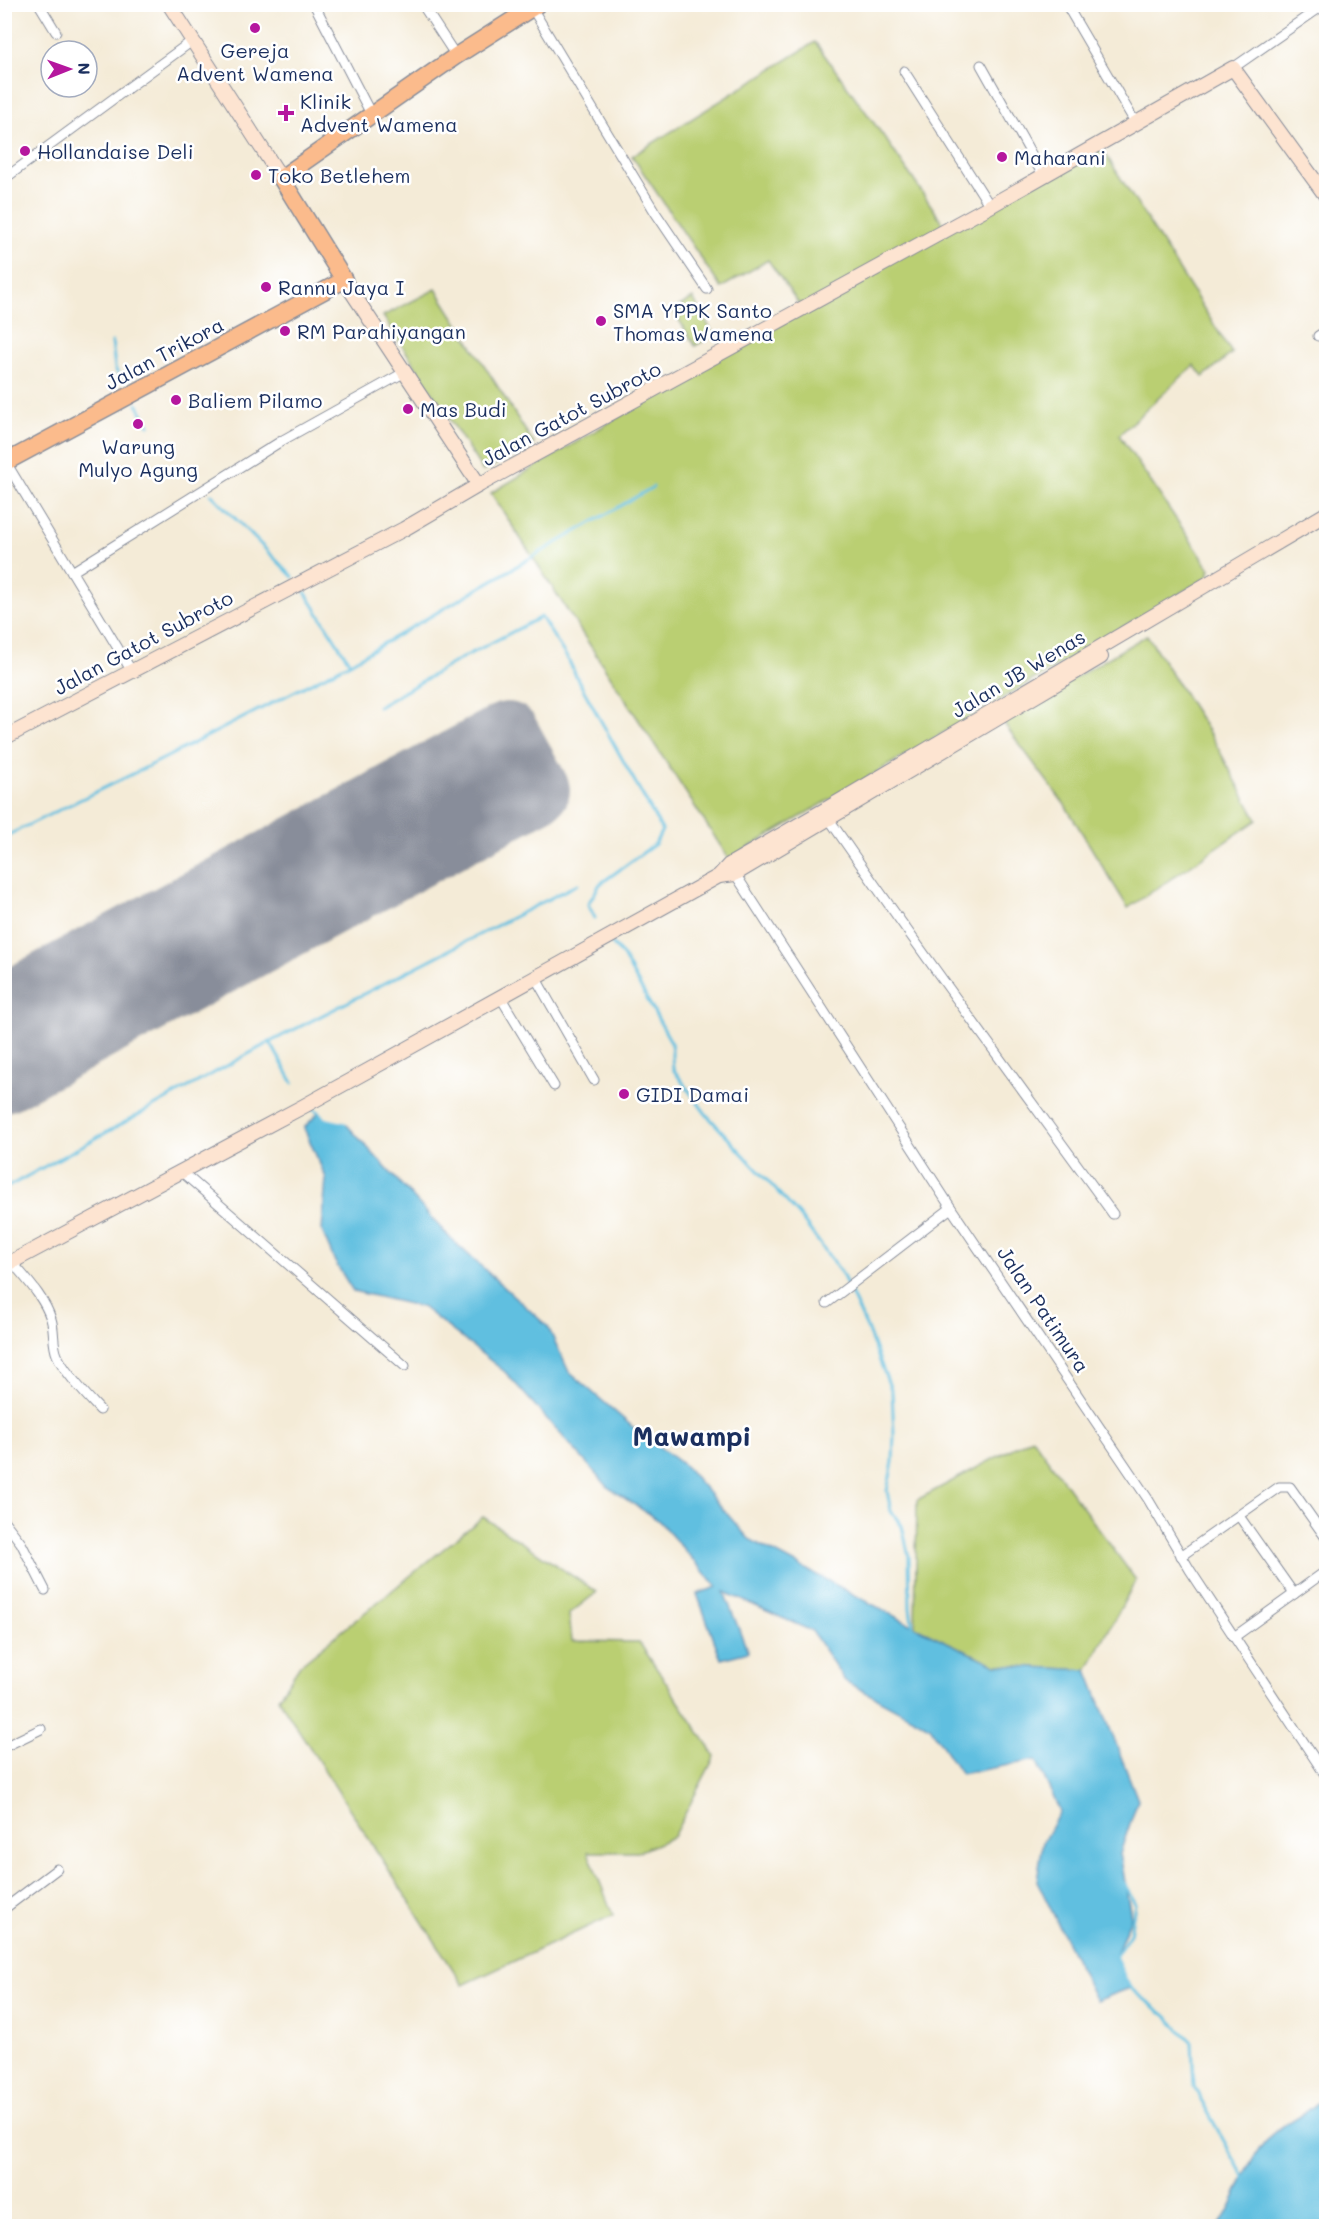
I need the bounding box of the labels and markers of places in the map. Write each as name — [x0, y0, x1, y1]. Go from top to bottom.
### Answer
marker: Gereja Advent Wamena — [248, 21, 262, 35]
place label: Gereja Advent Wamena — [176, 37, 334, 86]
place label: Klinik Advent Wamena — [300, 88, 458, 137]
marker: Klinik Advent Wamena — [277, 104, 295, 122]
place label: Hollandaise Deli — [37, 138, 194, 164]
marker: Hollandaise Deli — [18, 144, 32, 158]
place label: Maharani — [1014, 144, 1106, 170]
marker: Maharani — [995, 150, 1009, 164]
place label: Toko Betlehem — [268, 162, 410, 188]
marker: Toko Betlehem — [249, 168, 263, 182]
place label: Rannu Jaya I — [278, 274, 405, 300]
marker: Rannu Jaya I — [259, 280, 273, 294]
place label: SMA YPPK Santo Thomas Wamena — [613, 297, 774, 346]
marker: SMA YPPK Santo Thomas Wamena — [594, 314, 608, 328]
place label: RM Parahiyangan — [297, 318, 466, 344]
marker: RM Parahiyangan — [278, 324, 292, 338]
place label: Baliem Pilamo — [188, 387, 322, 413]
marker: Baliem Pilamo — [169, 393, 183, 407]
place label: Mas Budi — [420, 396, 507, 422]
marker: Mas Budi — [401, 402, 415, 416]
marker: Warung Mulyo Agung — [131, 417, 145, 431]
place label: Warung Mulyo Agung — [78, 433, 198, 482]
place label: GIDI Damai — [636, 1081, 749, 1107]
marker: GIDI Damai — [617, 1087, 631, 1101]

